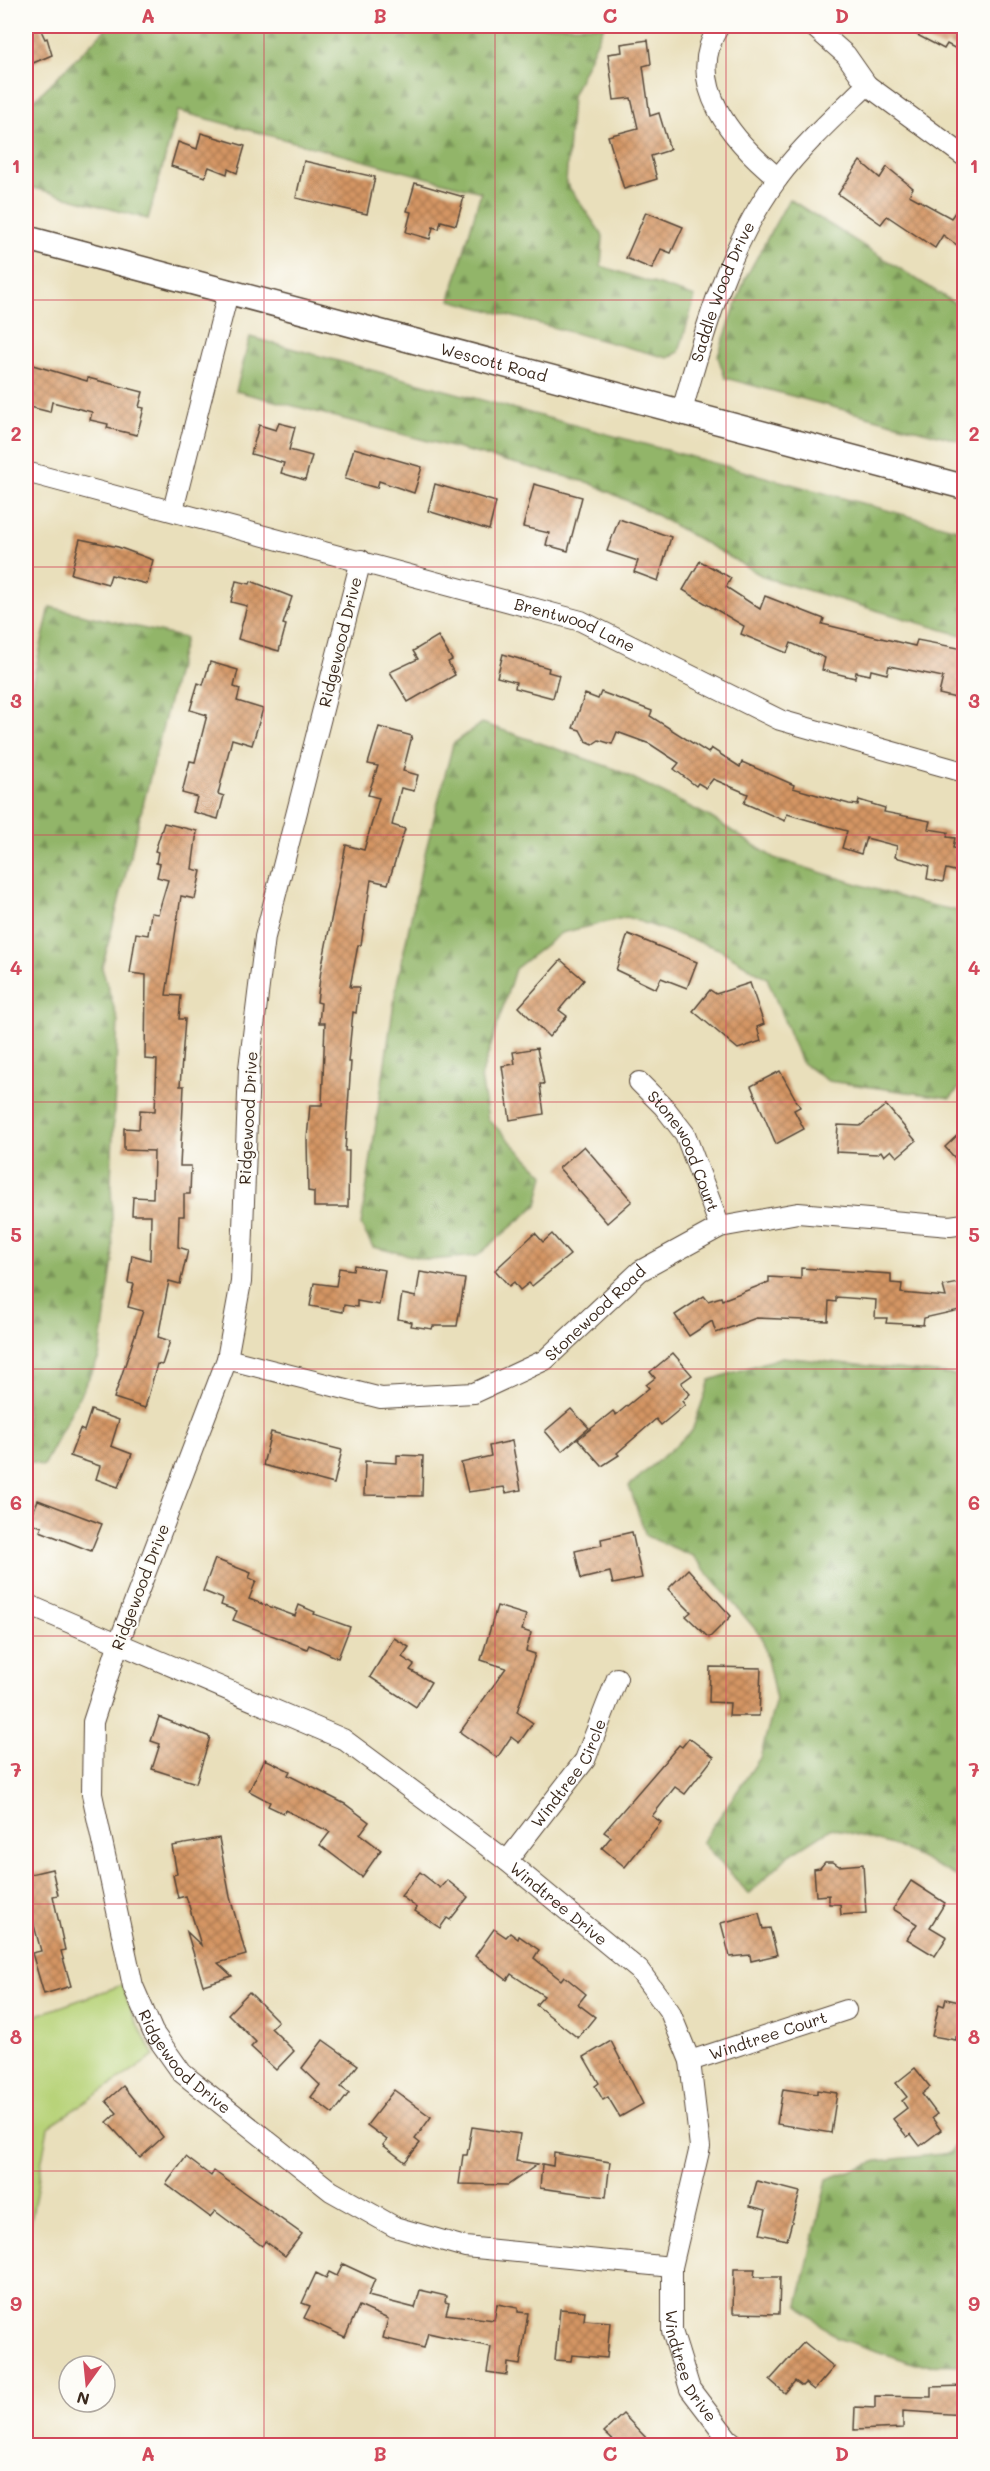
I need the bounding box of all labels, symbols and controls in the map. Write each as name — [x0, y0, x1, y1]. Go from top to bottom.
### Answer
text: A — [141, 2, 155, 28]
text: B — [373, 2, 387, 28]
text: C — [603, 2, 618, 28]
text: D — [835, 2, 849, 28]
text: 1 — [12, 152, 20, 178]
text: 1 — [970, 152, 978, 178]
street label: Saddle Wood Drive — [685, 218, 759, 364]
street label: Wescott Road — [438, 337, 550, 386]
text: 2 — [10, 420, 22, 446]
text: 2 — [968, 420, 980, 446]
street label: Ridgewood Drive — [313, 575, 366, 709]
street label: Brentwood Lane — [512, 593, 639, 656]
text: 3 — [10, 687, 22, 713]
text: 3 — [968, 687, 980, 713]
text: 4 — [10, 954, 23, 980]
text: 4 — [968, 954, 981, 980]
street label: Ridgewood Drive — [234, 1051, 261, 1185]
street label: Stonewood Court — [643, 1086, 724, 1215]
text: 5 — [10, 1221, 22, 1247]
text: 5 — [968, 1221, 980, 1247]
street label: Stonewood Road — [540, 1260, 650, 1365]
text: 6 — [10, 1489, 22, 1515]
text: 6 — [968, 1489, 980, 1515]
street label: Ridgewood Drive — [106, 1521, 173, 1653]
street label: Windtree Circle — [526, 1716, 610, 1831]
text: 7 — [10, 1756, 22, 1782]
text: 7 — [968, 1756, 980, 1782]
street label: Windtree Drive — [506, 1857, 612, 1950]
street label: Ridgewood Drive — [134, 2006, 236, 2118]
street label: Windtree Court — [706, 2006, 829, 2064]
text: 8 — [10, 2023, 22, 2049]
text: 8 — [968, 2023, 980, 2049]
text: 9 — [10, 2290, 22, 2316]
text: 9 — [968, 2290, 980, 2316]
street label: Windtree Drive — [662, 2310, 722, 2426]
north arrow — [57, 2354, 117, 2414]
text: N — [74, 2387, 92, 2411]
text: A — [141, 2440, 155, 2466]
text: B — [373, 2440, 387, 2466]
text: C — [603, 2440, 618, 2466]
text: D — [835, 2440, 849, 2466]

